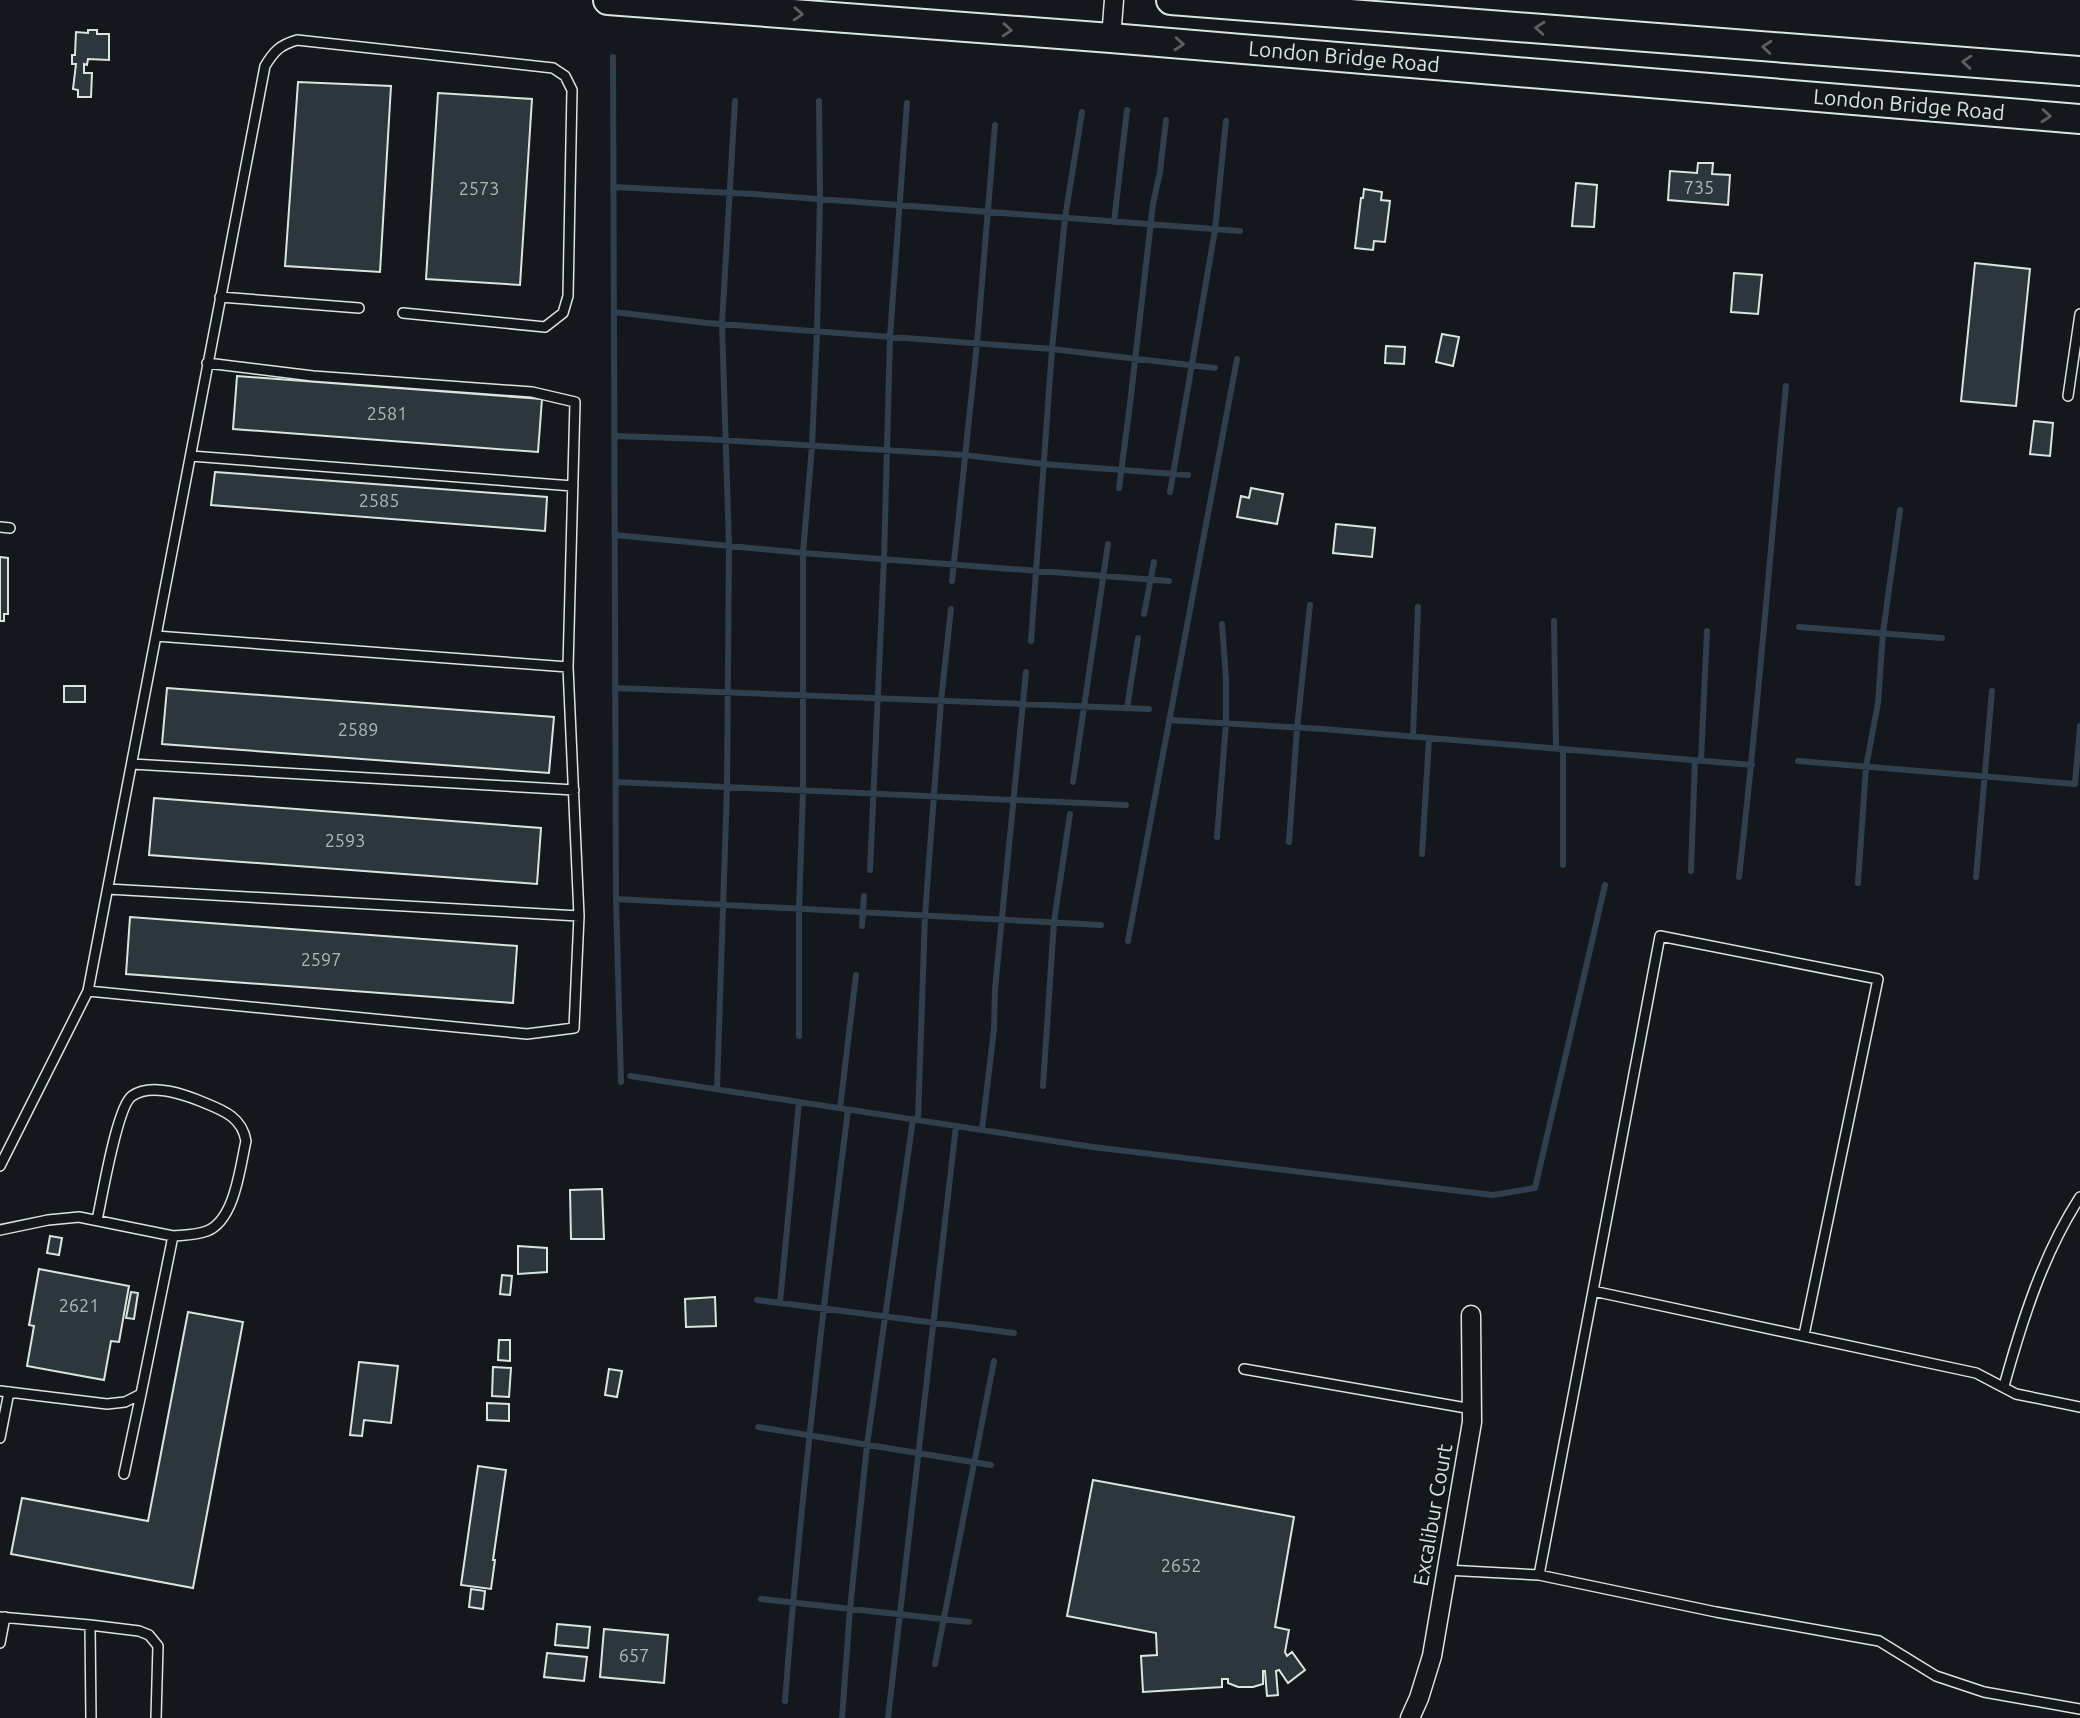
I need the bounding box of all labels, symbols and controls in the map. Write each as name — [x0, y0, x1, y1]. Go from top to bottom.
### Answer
one-way arrow — [793, 6, 804, 21]
one-way arrow — [1534, 21, 1545, 36]
one-way arrow — [1002, 22, 1013, 37]
one-way arrow — [1174, 36, 1185, 51]
street label: London Bridge Road — [1247, 36, 1441, 76]
one-way arrow — [1761, 40, 1772, 55]
one-way arrow — [1961, 55, 1972, 70]
street label: London Bridge Road — [1812, 84, 2006, 124]
one-way arrow — [2041, 108, 2052, 123]
house number: 735 — [1684, 177, 1714, 197]
house number: 2573 — [459, 178, 499, 198]
house number: 2581 — [367, 403, 407, 423]
house number: 2585 — [359, 490, 399, 510]
house number: 2589 — [338, 719, 378, 739]
house number: 2593 — [325, 830, 365, 850]
house number: 2597 — [301, 949, 341, 969]
house number: 2621 — [59, 1295, 99, 1315]
street label: Excalibur Court — [1408, 1442, 1456, 1588]
house number: 2652 — [1161, 1555, 1201, 1575]
house number: 657 — [619, 1645, 649, 1665]

